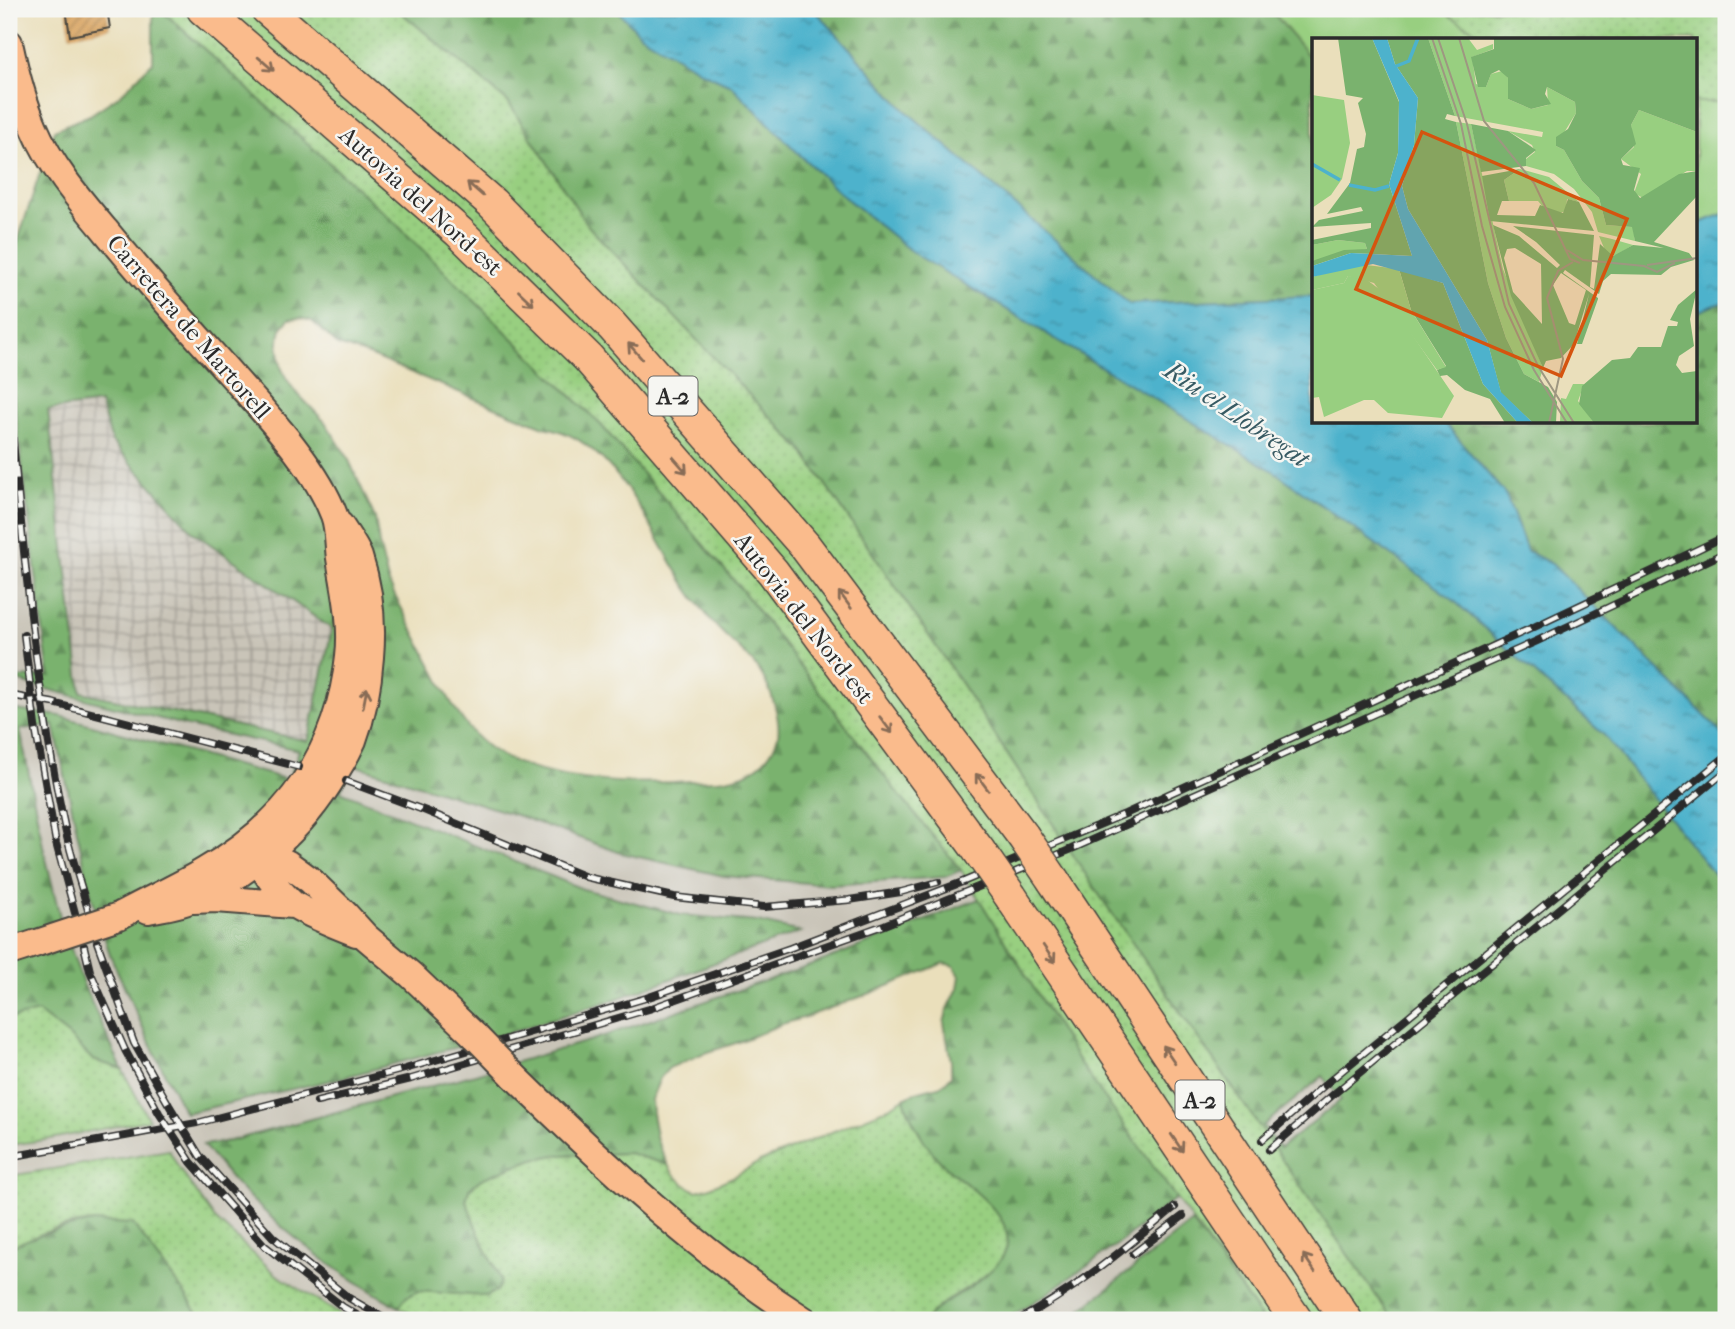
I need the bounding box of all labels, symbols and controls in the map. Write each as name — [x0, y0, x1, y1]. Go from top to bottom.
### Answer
inset map — [1312, 38, 1696, 424]
one-way arrow — [257, 56, 275, 72]
street label: Autovia del Nord-est — [333, 120, 508, 282]
one-way arrow — [467, 181, 485, 197]
street label: Carretera de Martorell — [101, 229, 277, 425]
one-way arrow — [518, 289, 535, 306]
one-way arrow — [627, 343, 643, 361]
water label: Riu el Llobregat — [1157, 354, 1317, 475]
road number: A-2 — [648, 376, 698, 416]
one-way arrow — [672, 456, 688, 474]
street label: Autovia del Nord-est — [728, 526, 880, 709]
one-way arrow — [838, 590, 853, 609]
one-way arrow — [359, 687, 372, 710]
one-way arrow — [879, 715, 894, 734]
one-way arrow — [974, 773, 989, 791]
one-way arrow — [1042, 944, 1057, 963]
one-way arrow — [1162, 1044, 1176, 1064]
road number: A-2 — [1176, 1080, 1224, 1120]
one-way arrow — [1169, 1133, 1184, 1152]
one-way arrow — [1301, 1254, 1315, 1274]

